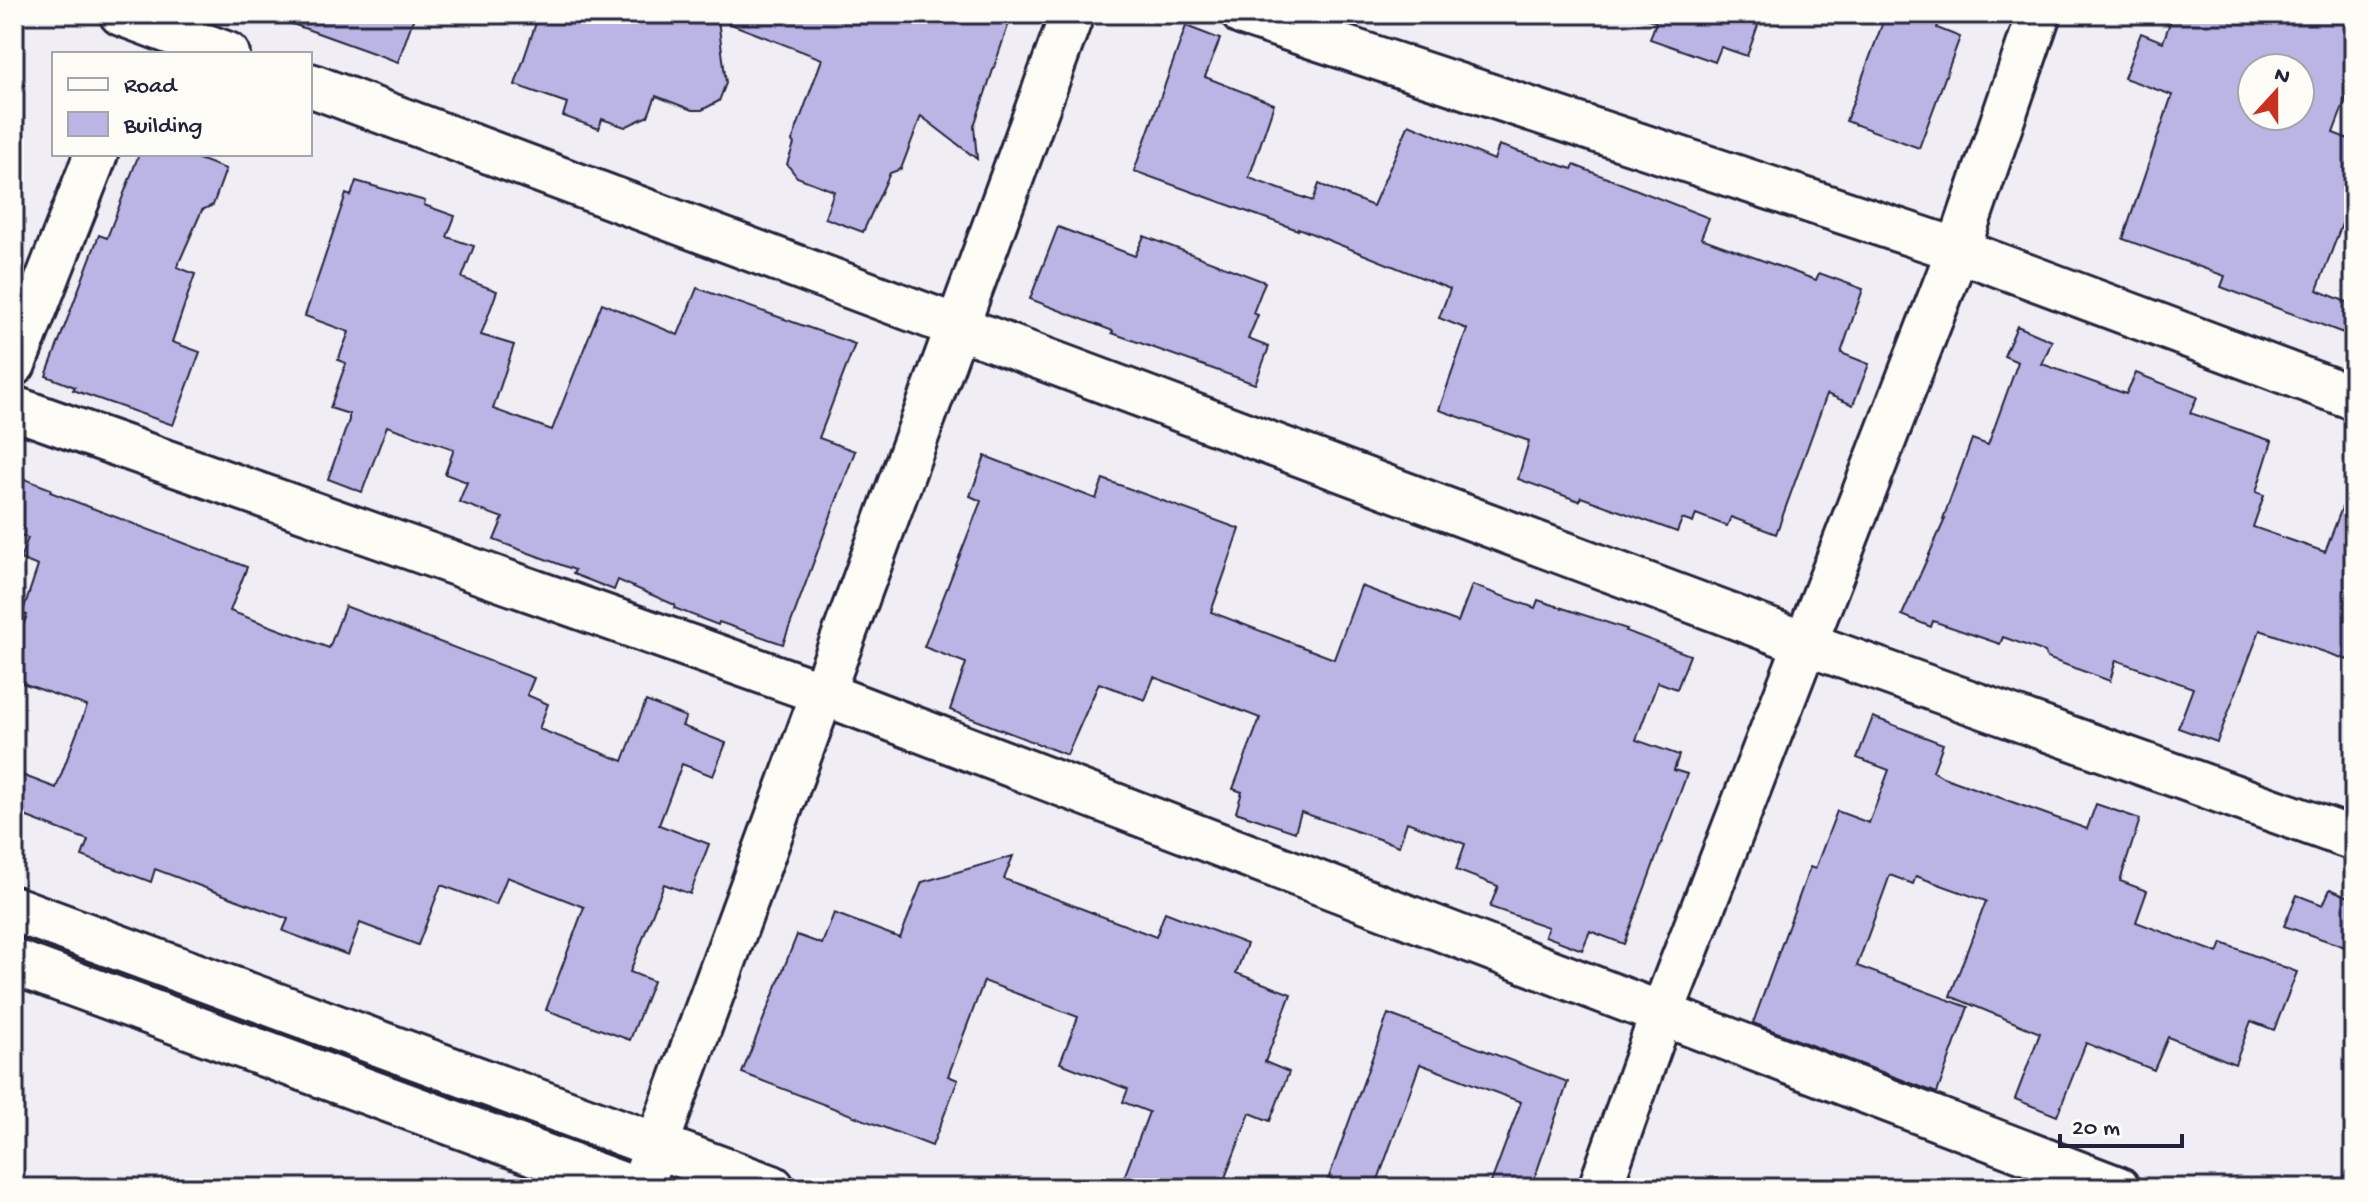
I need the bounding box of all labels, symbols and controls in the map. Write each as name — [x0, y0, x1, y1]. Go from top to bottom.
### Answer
legend — [52, 52, 312, 156]
north arrow — [2236, 52, 2316, 132]
text: N — [2270, 62, 2293, 92]
text: Road — [124, 73, 178, 102]
text: Building — [123, 113, 202, 142]
scale bar — [2060, 1098, 2182, 1148]
text: 20 m — [2072, 1115, 2120, 1144]

